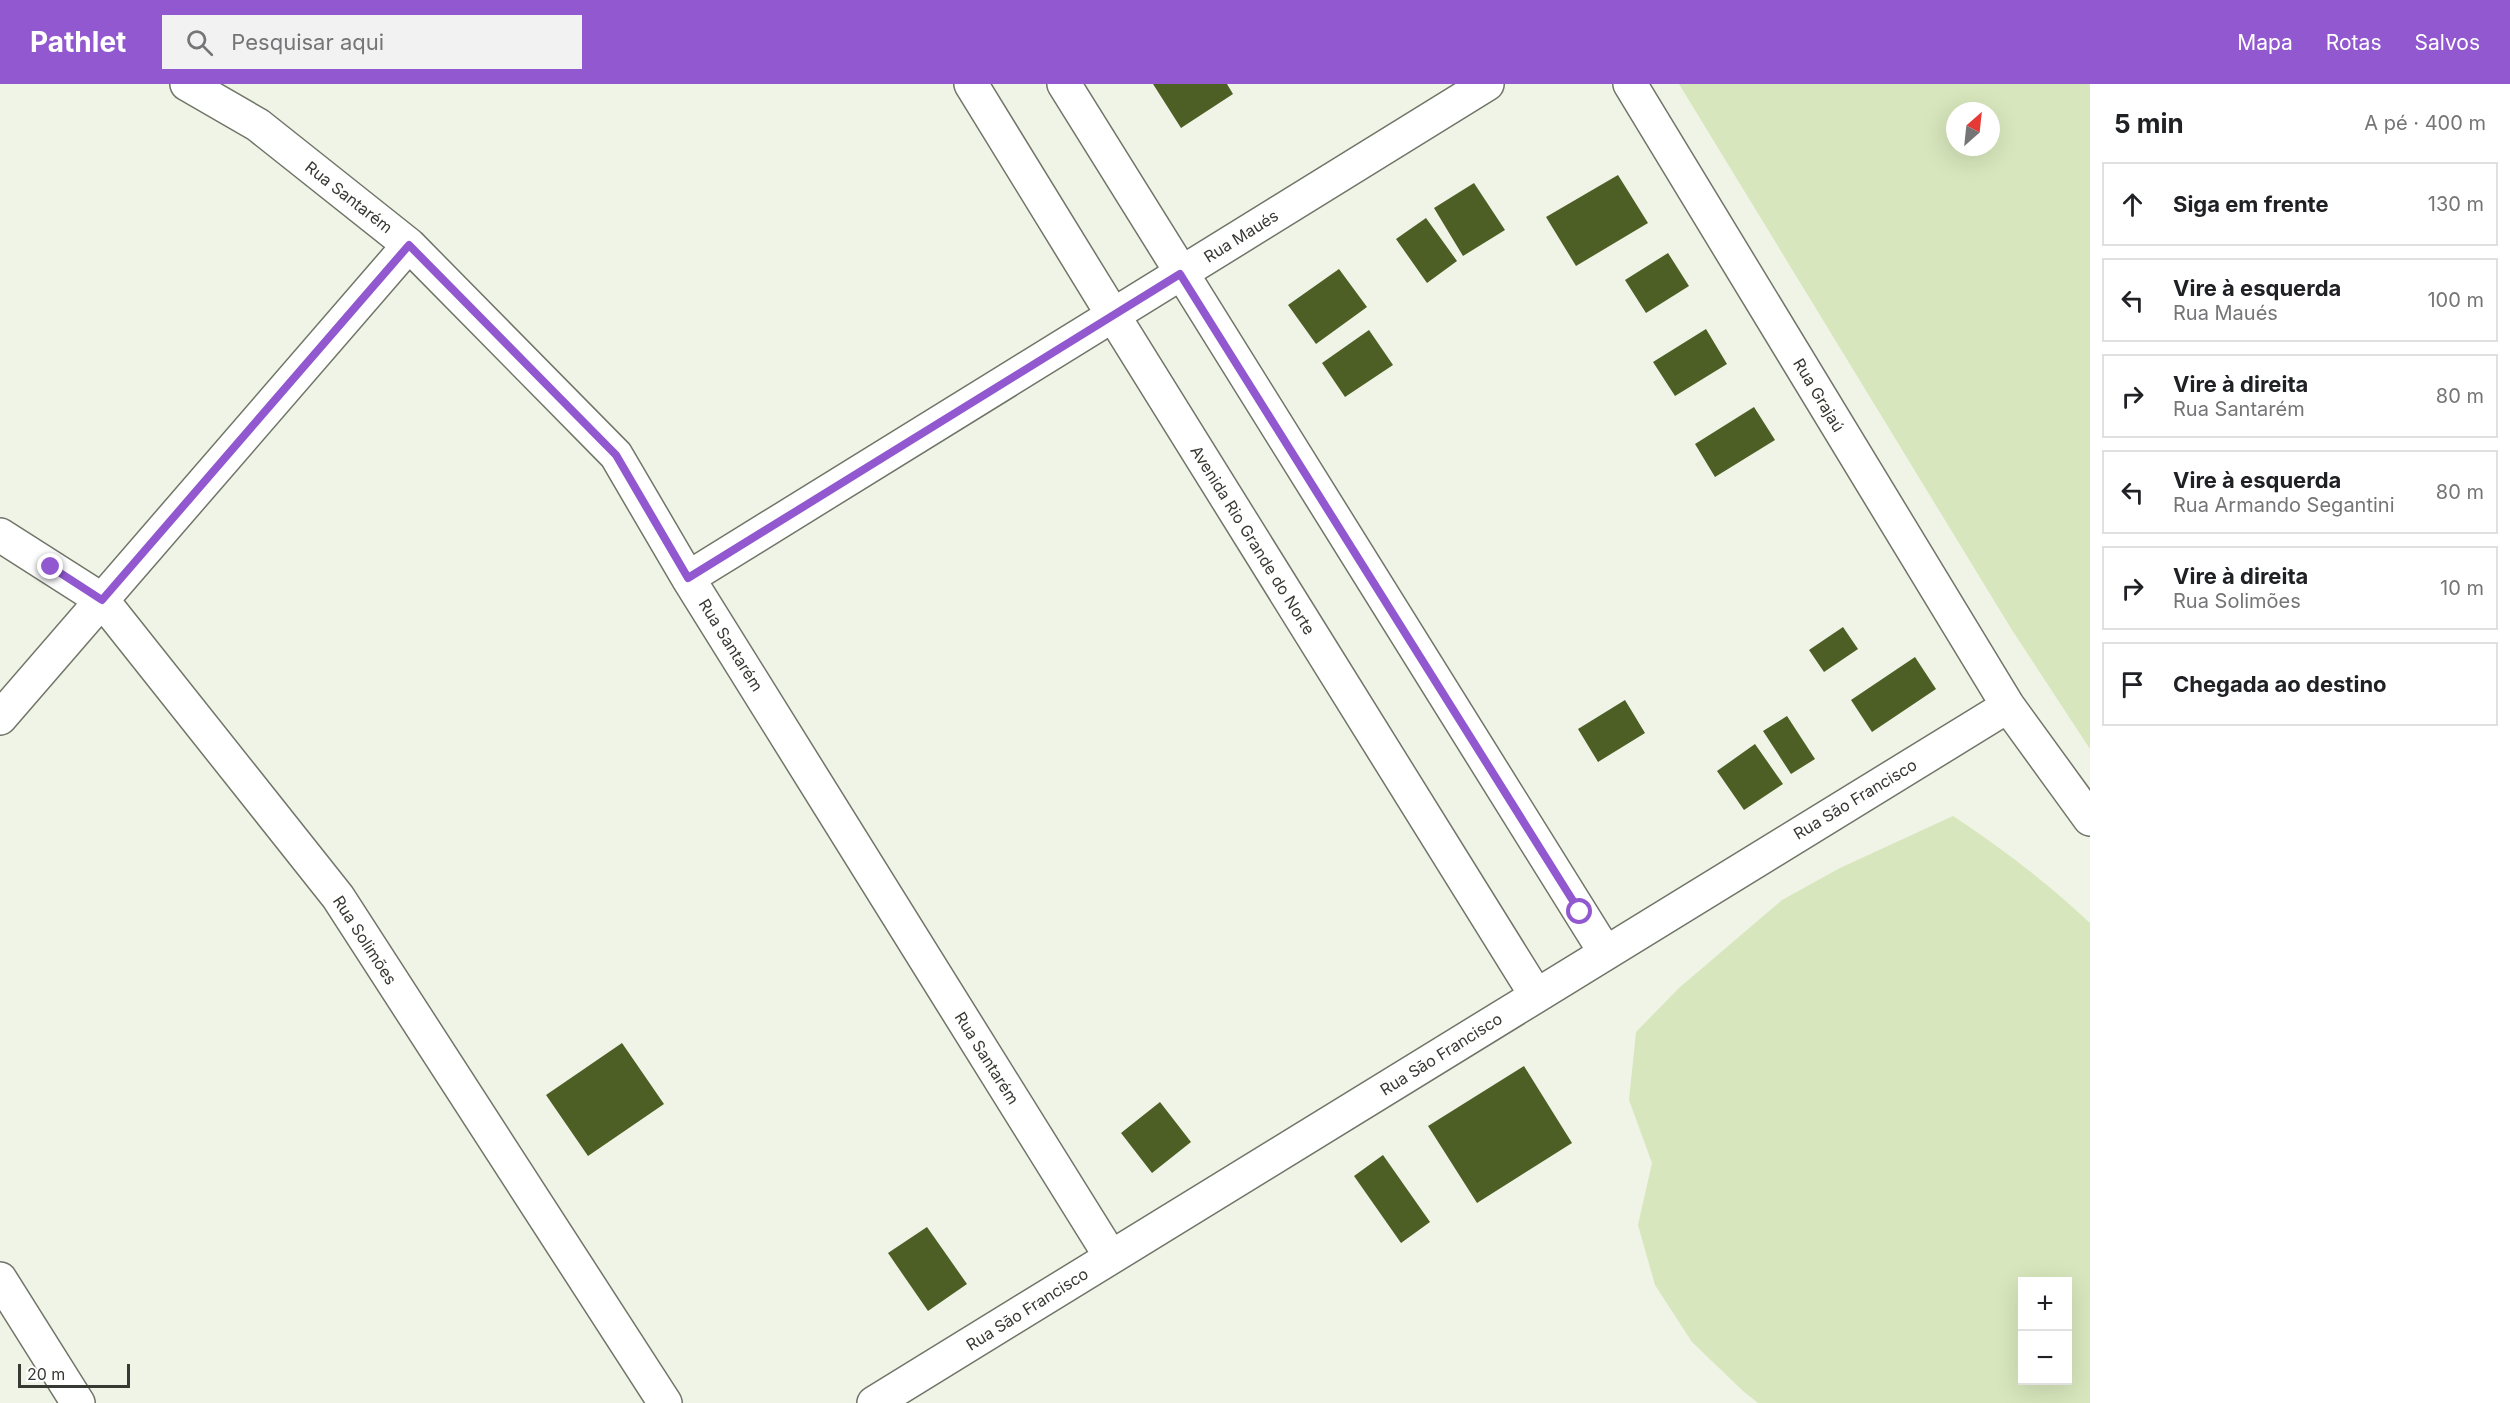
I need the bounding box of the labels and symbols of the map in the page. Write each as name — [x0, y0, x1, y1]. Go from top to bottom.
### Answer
north arrow — [1946, 102, 2000, 156]
street label: Rua Santarém — [301, 157, 397, 237]
street label: Rua Maués — [1200, 205, 1282, 267]
street label: Rua Grajaú — [1789, 354, 1849, 436]
street label: Avenida Rio Grande do Norte — [1186, 442, 1320, 638]
route end — [37, 553, 63, 579]
street label: Rua Santarém — [695, 595, 767, 695]
street label: Rua São Francisco — [1790, 754, 1920, 844]
street label: Rua Solimões — [329, 892, 401, 988]
route start — [1566, 898, 1592, 924]
street label: Rua Santarém — [951, 1008, 1023, 1108]
street label: Rua São Francisco — [1376, 1008, 1506, 1100]
street label: Rua São Francisco — [962, 1263, 1092, 1355]
scale bar — [18, 1361, 130, 1388]

